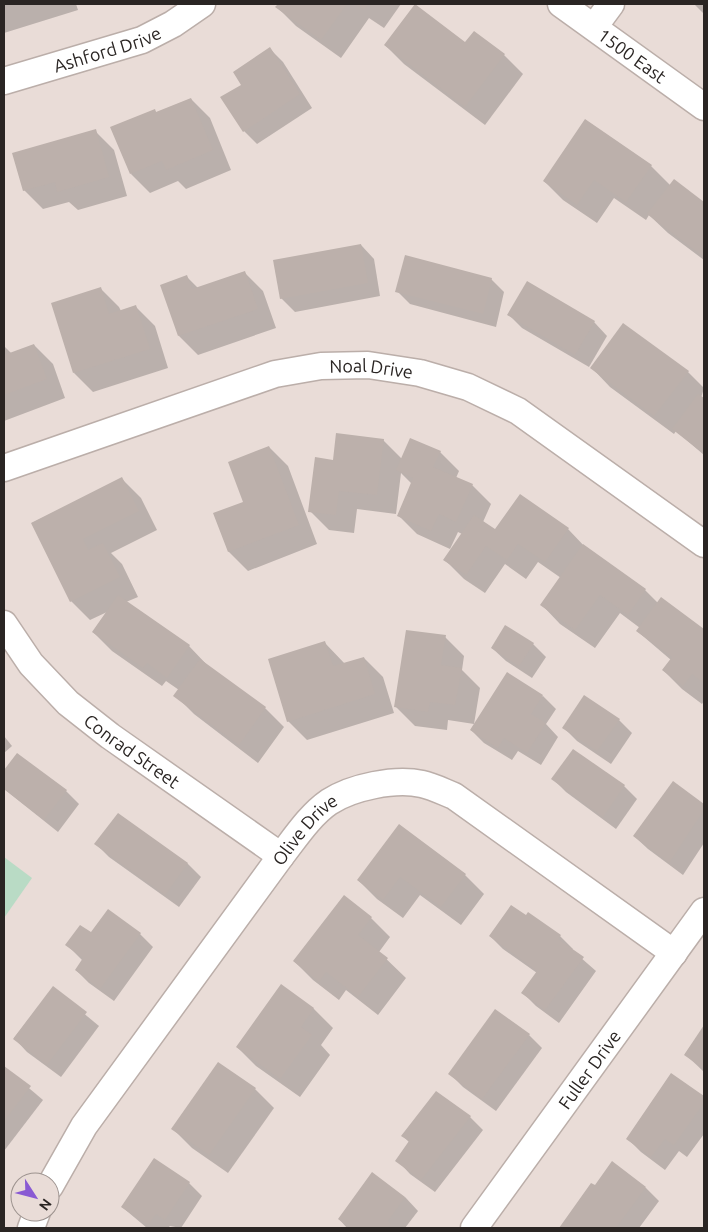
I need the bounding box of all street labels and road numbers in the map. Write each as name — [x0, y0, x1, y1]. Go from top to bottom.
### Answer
street label: Ashford Drive — [51, 22, 164, 76]
street label: 1500 East — [595, 24, 670, 87]
street label: Noal Drive — [329, 355, 414, 382]
street label: Conrad Street — [80, 710, 184, 792]
street label: Olive Drive — [268, 790, 340, 869]
street label: Fuller Drive — [554, 1026, 624, 1113]

